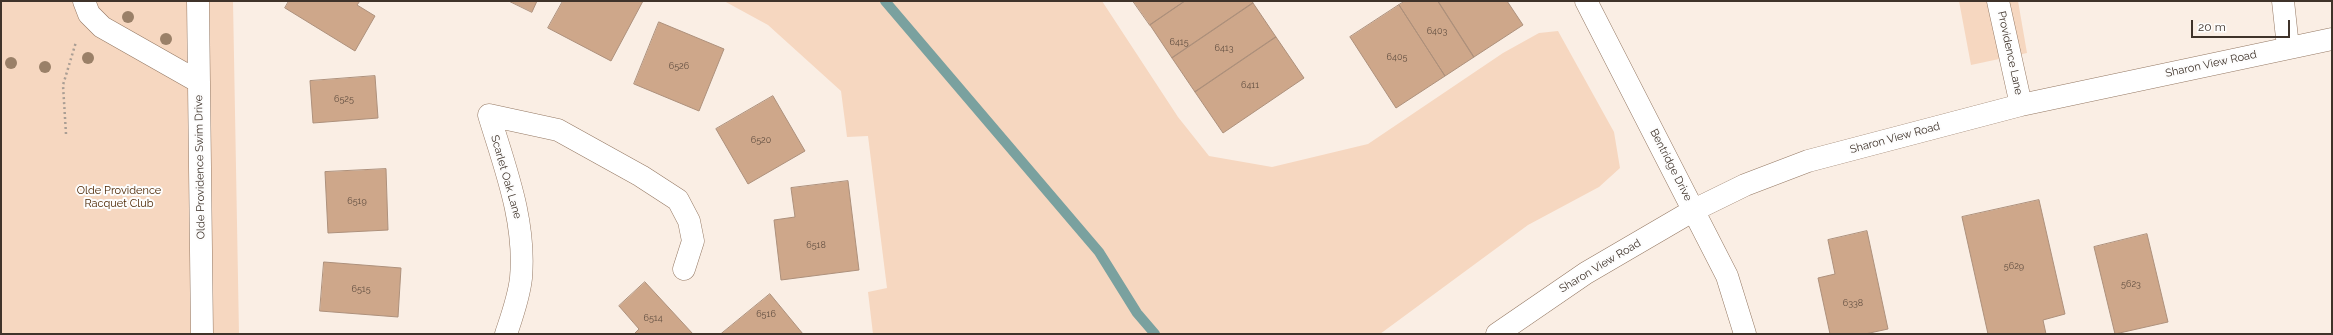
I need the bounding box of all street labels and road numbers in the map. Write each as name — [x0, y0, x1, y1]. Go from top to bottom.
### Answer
street label: Providence Lane — [1995, 10, 2025, 96]
street label: Sharon View Road — [2164, 48, 2258, 80]
street label: Olde Providence Swim Drive — [192, 95, 208, 239]
street label: Sharon View Road — [1848, 120, 1942, 156]
street label: Bentridge Drive — [1647, 127, 1695, 203]
street label: Scarlet Oak Lane — [488, 134, 524, 220]
street label: Sharon View Road — [1557, 236, 1643, 296]

